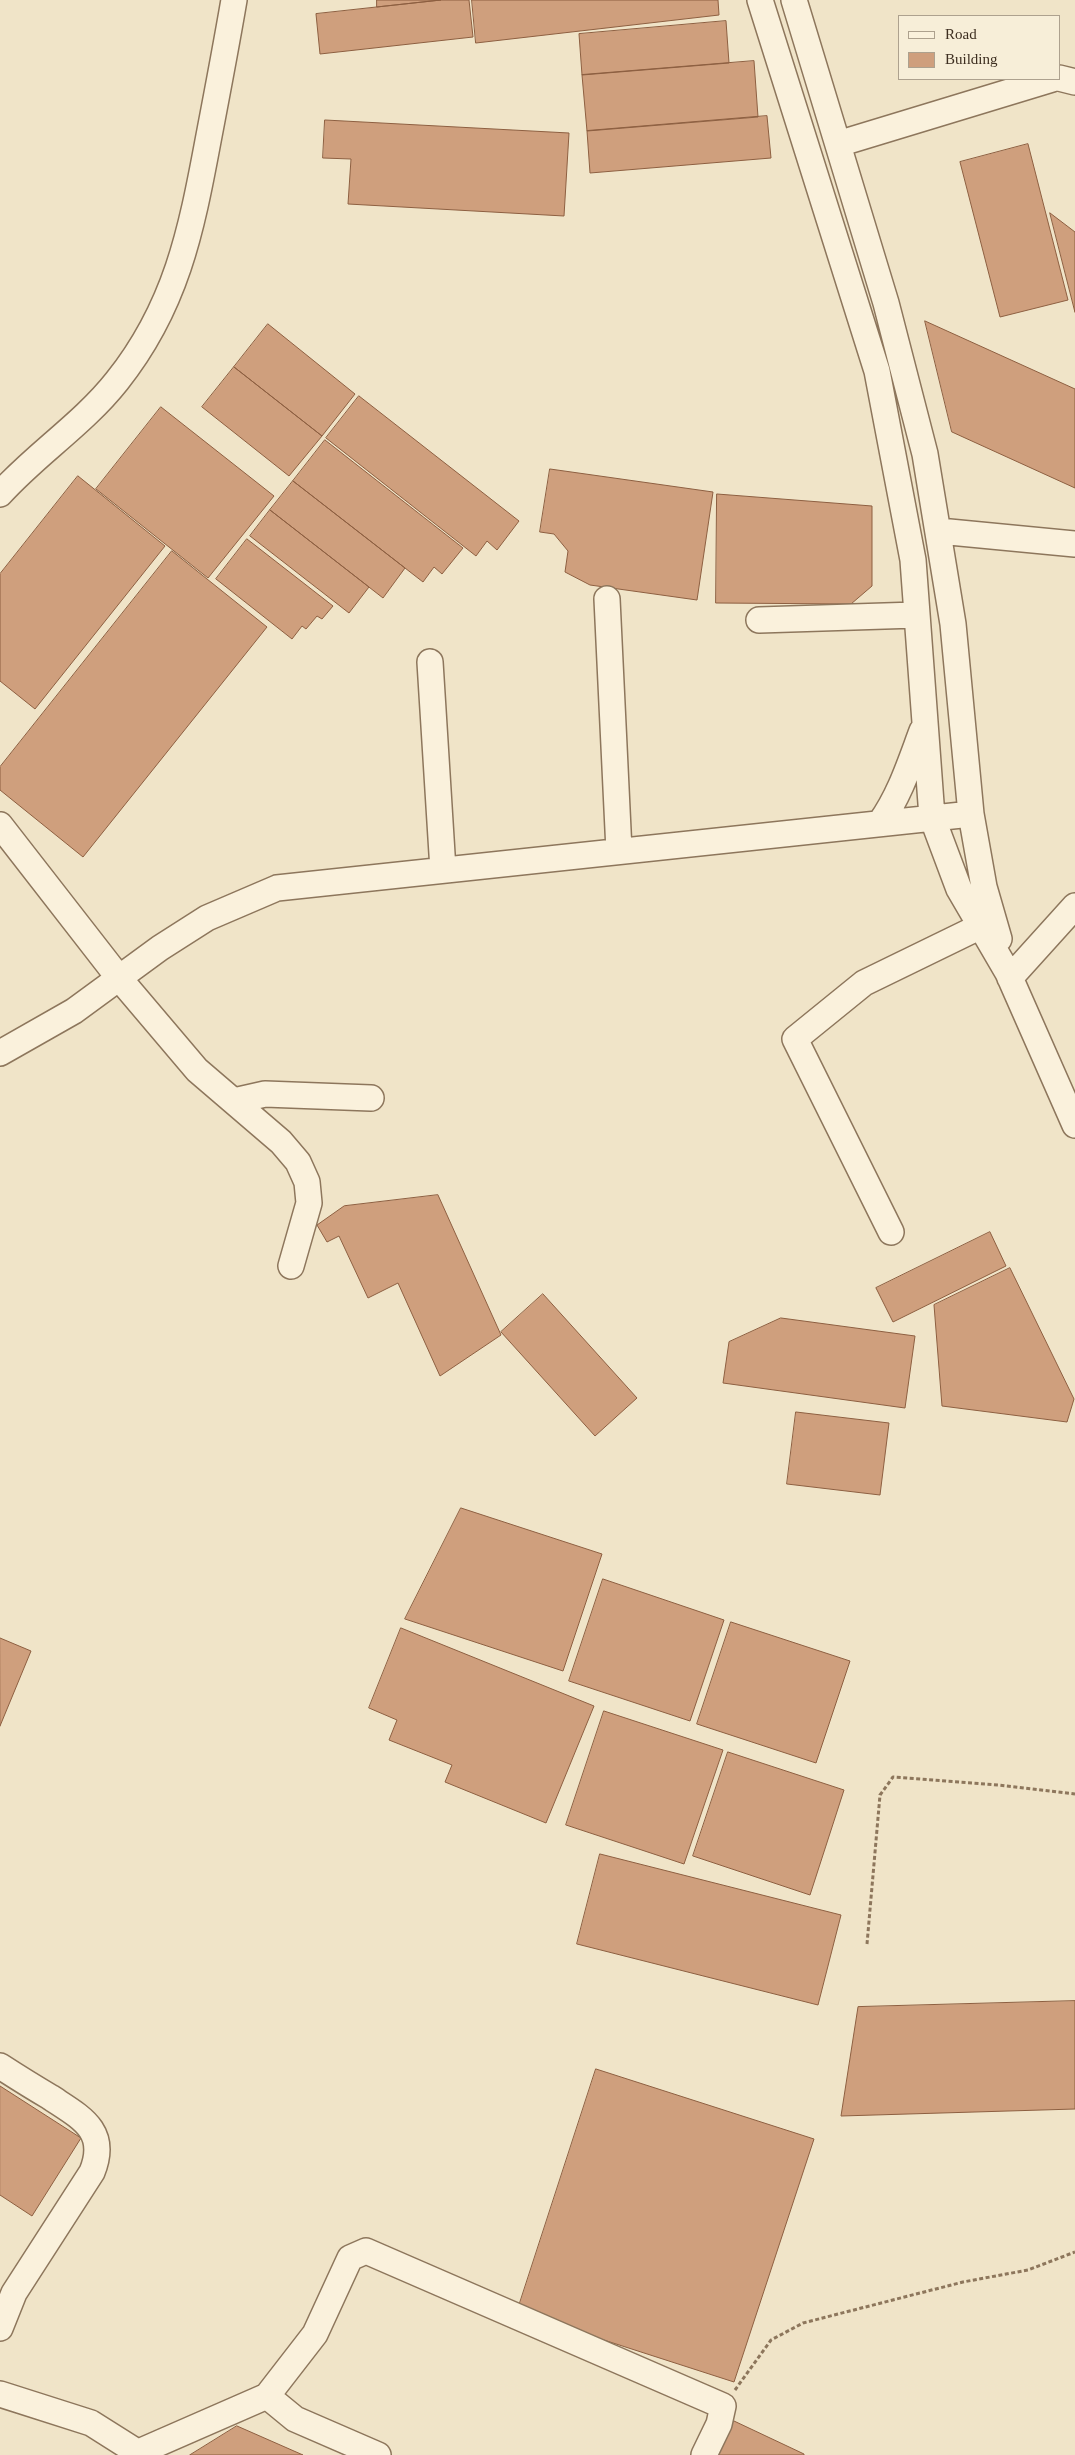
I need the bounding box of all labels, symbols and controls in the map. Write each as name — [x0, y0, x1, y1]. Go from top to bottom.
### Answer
legend — [898, 15, 1060, 80]
text: Road — [945, 26, 977, 42]
text: Building — [945, 51, 998, 67]

